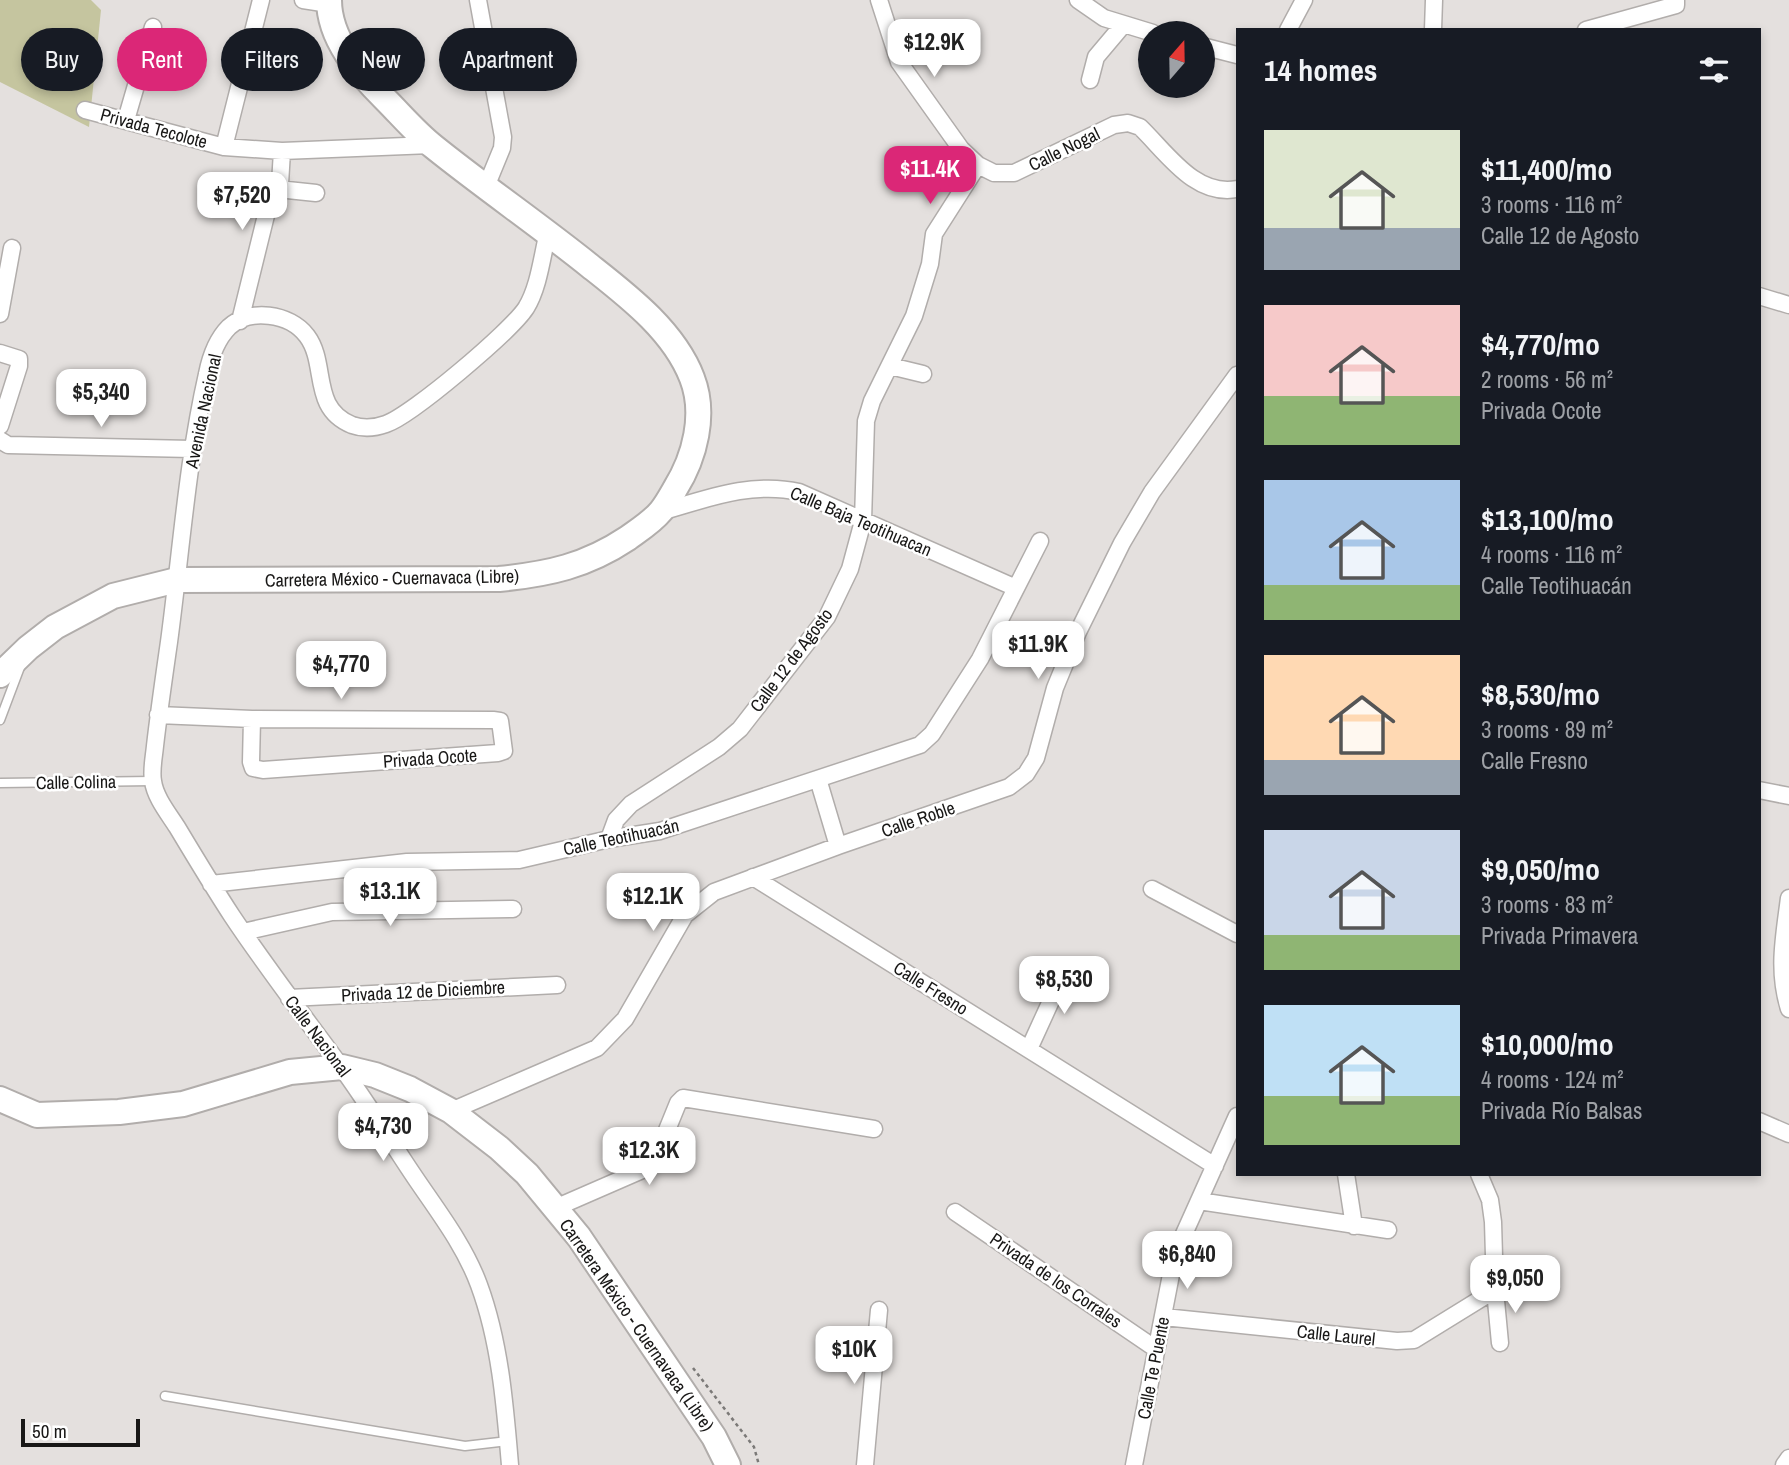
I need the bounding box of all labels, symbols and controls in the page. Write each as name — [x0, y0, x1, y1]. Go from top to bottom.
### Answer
pin: $12.9K — [877, 20, 991, 79]
north arrow — [1138, 21, 1214, 98]
map controls — [1138, 21, 1215, 98]
text: $12.9K — [904, 26, 964, 57]
chip: Buy — [21, 28, 103, 91]
chip: Rent — [117, 28, 207, 91]
chip: Filters — [221, 28, 323, 91]
chip: New — [337, 28, 425, 91]
chip: Apartment — [439, 28, 577, 91]
text: 14 homes — [1264, 50, 1378, 90]
icon: filters — [1695, 51, 1733, 89]
street label: Privada Tecolote — [98, 102, 210, 154]
street label: Calle Nogal — [1024, 121, 1104, 177]
pin: $11.4K — [873, 146, 987, 206]
text: $11,400/mo — [1481, 149, 1612, 189]
text: $11.4K — [900, 153, 960, 184]
icon: home — [1320, 158, 1404, 242]
pin: $7,520 — [185, 173, 299, 232]
text: $7,520 — [213, 179, 271, 210]
text: 3 rooms · 116 m² — [1481, 189, 1622, 220]
text: Calle 12 de Agosto — [1481, 220, 1639, 251]
text: $4,770/mo — [1481, 324, 1600, 364]
icon: home — [1320, 333, 1404, 417]
street label: Avenida Nacional — [178, 352, 227, 471]
text: 2 rooms · 56 m² — [1481, 364, 1613, 395]
pin: $5,340 — [44, 370, 158, 429]
text: $5,340 — [72, 376, 130, 407]
text: Privada Ocote — [1481, 395, 1602, 426]
street label: Calle Baja Teotihuacan — [786, 480, 936, 562]
text: $13,100/mo — [1481, 499, 1614, 539]
icon: home — [1320, 508, 1404, 592]
text: 4 rooms · 116 m² — [1481, 539, 1622, 570]
street label: Carretera México - Cuernavaca (Libre) — [265, 563, 519, 593]
text: Calle Teotihuacán — [1481, 570, 1632, 601]
street label: Calle 12 de Agosto — [744, 603, 838, 717]
pin: $11.9K — [981, 622, 1095, 681]
text: $11.9K — [1008, 628, 1068, 659]
pin: $4,770 — [284, 642, 398, 701]
text: $4,770 — [312, 648, 370, 679]
text: $8,530/mo — [1481, 674, 1600, 714]
icon: home — [1320, 683, 1404, 767]
text: 3 rooms · 89 m² — [1481, 714, 1613, 745]
street label: Privada Ocote — [382, 742, 478, 774]
text: Calle Fresno — [1481, 745, 1588, 776]
street label: Calle Colina — [36, 769, 116, 795]
street label: Calle Roble — [878, 795, 958, 843]
street label: Calle Teotihuacán — [561, 813, 681, 861]
text: $9,050/mo — [1481, 849, 1600, 889]
icon: home — [1320, 858, 1404, 942]
pin: $13.1K — [333, 869, 447, 928]
pin: $12.1K — [596, 874, 710, 933]
text: $13.1K — [360, 875, 420, 906]
text: $12.1K — [623, 880, 683, 911]
text: 3 rooms · 83 m² — [1481, 889, 1613, 920]
text: Privada Primavera — [1481, 920, 1638, 951]
street label: Calle Fresno — [889, 955, 973, 1021]
pin: $8,530 — [1007, 956, 1121, 1016]
text: $8,530 — [1035, 963, 1093, 994]
street label: Privada 12 de Diciembre — [340, 974, 506, 1008]
street label: Calle Nacional — [279, 990, 357, 1082]
text: $10,000/mo — [1481, 1024, 1614, 1064]
icon: home — [1320, 1033, 1404, 1117]
text: 4 rooms · 124 m² — [1481, 1064, 1624, 1095]
text: Privada Río Balsas — [1481, 1095, 1642, 1126]
pin: $4,730 — [326, 1104, 440, 1163]
text: $4,730 — [354, 1110, 412, 1141]
pin: $12.3K — [592, 1128, 706, 1187]
text: $12.3K — [619, 1134, 679, 1165]
street label: Carretera México - Cuernavaca (Libre) — [554, 1214, 720, 1436]
street label: Privada de los Corrales — [985, 1227, 1127, 1333]
pin: $6,840 — [1130, 1232, 1244, 1291]
text: $6,840 — [1158, 1238, 1216, 1269]
pin: $9,050 — [1458, 1256, 1572, 1315]
text: $9,050 — [1486, 1262, 1544, 1293]
street label: Calle Te Puente — [1131, 1315, 1175, 1421]
street label: Calle Laurel — [1296, 1318, 1376, 1352]
pin: $10K — [813, 1326, 895, 1386]
text: $10K — [831, 1333, 877, 1364]
scale bar — [21, 1416, 140, 1448]
text: 50 m — [32, 1418, 67, 1444]

